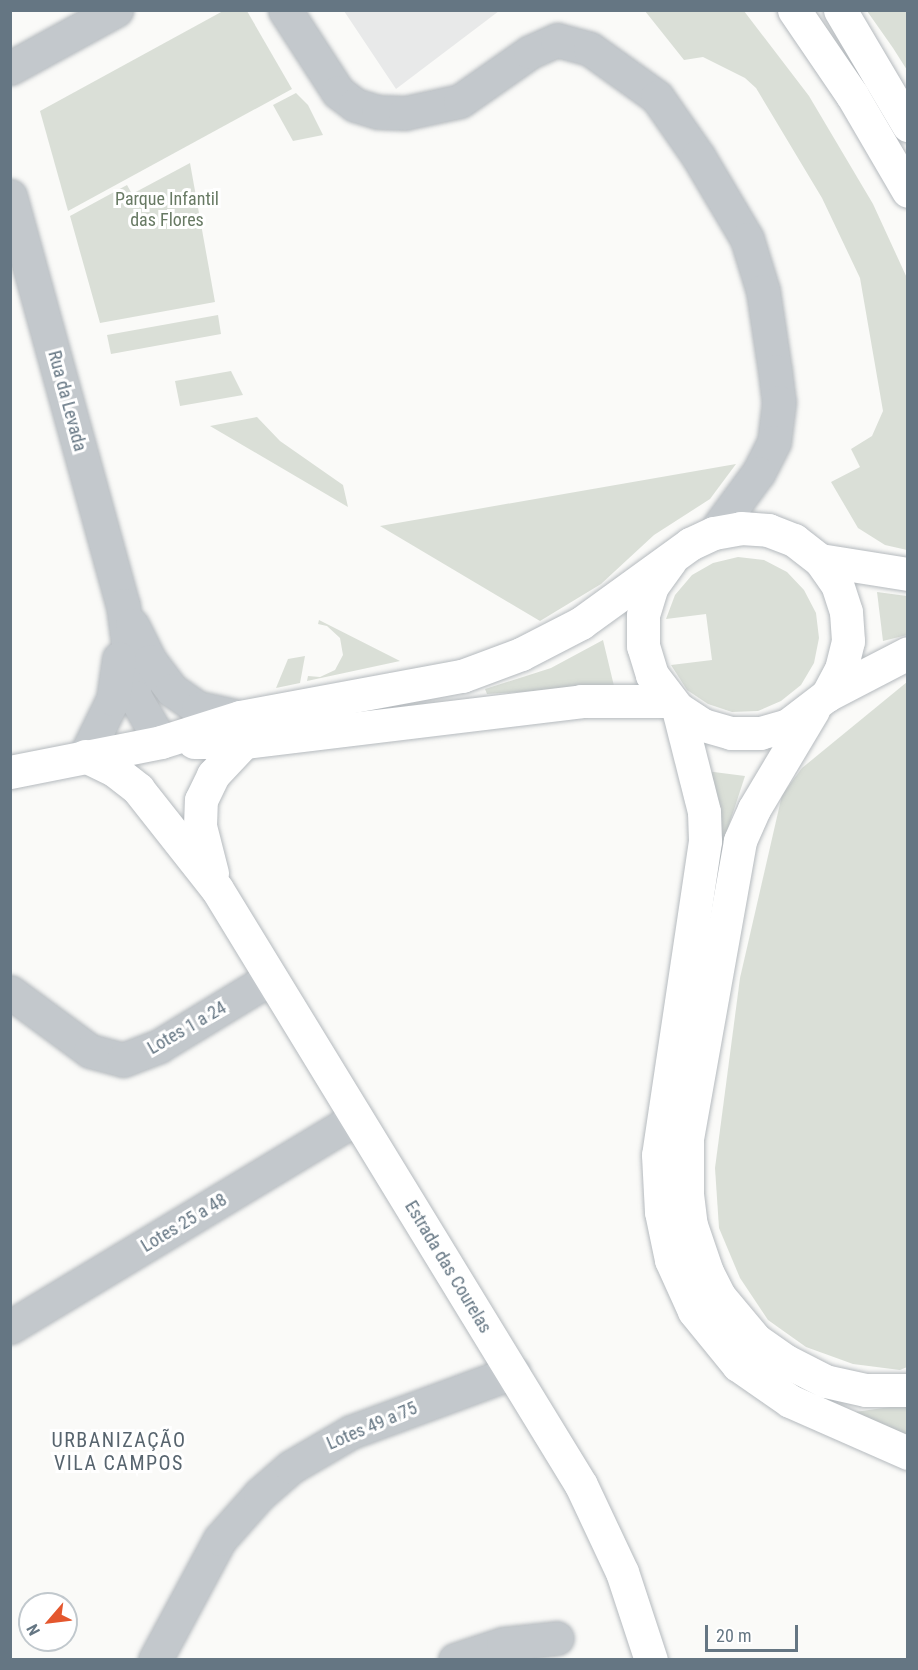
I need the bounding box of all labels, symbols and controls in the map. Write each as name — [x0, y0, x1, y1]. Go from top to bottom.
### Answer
park label: Parque Infantil das Flores — [115, 189, 219, 232]
street label: Rua da Levada — [43, 348, 91, 454]
street label: Lotes 1 a 24 — [144, 997, 230, 1059]
street label: Lotes 25 a 48 — [137, 1189, 231, 1257]
street label: Estrada das Courelas — [400, 1197, 496, 1337]
street label: Lotes 49 a 75 — [324, 1397, 420, 1455]
district label: URBANIZAÇÃO VILA CAMPOS — [52, 1429, 186, 1476]
north arrow — [18, 1592, 78, 1652]
scale bar — [708, 1613, 801, 1651]
text: N — [23, 1621, 44, 1639]
text: 20 m — [716, 1625, 751, 1646]

